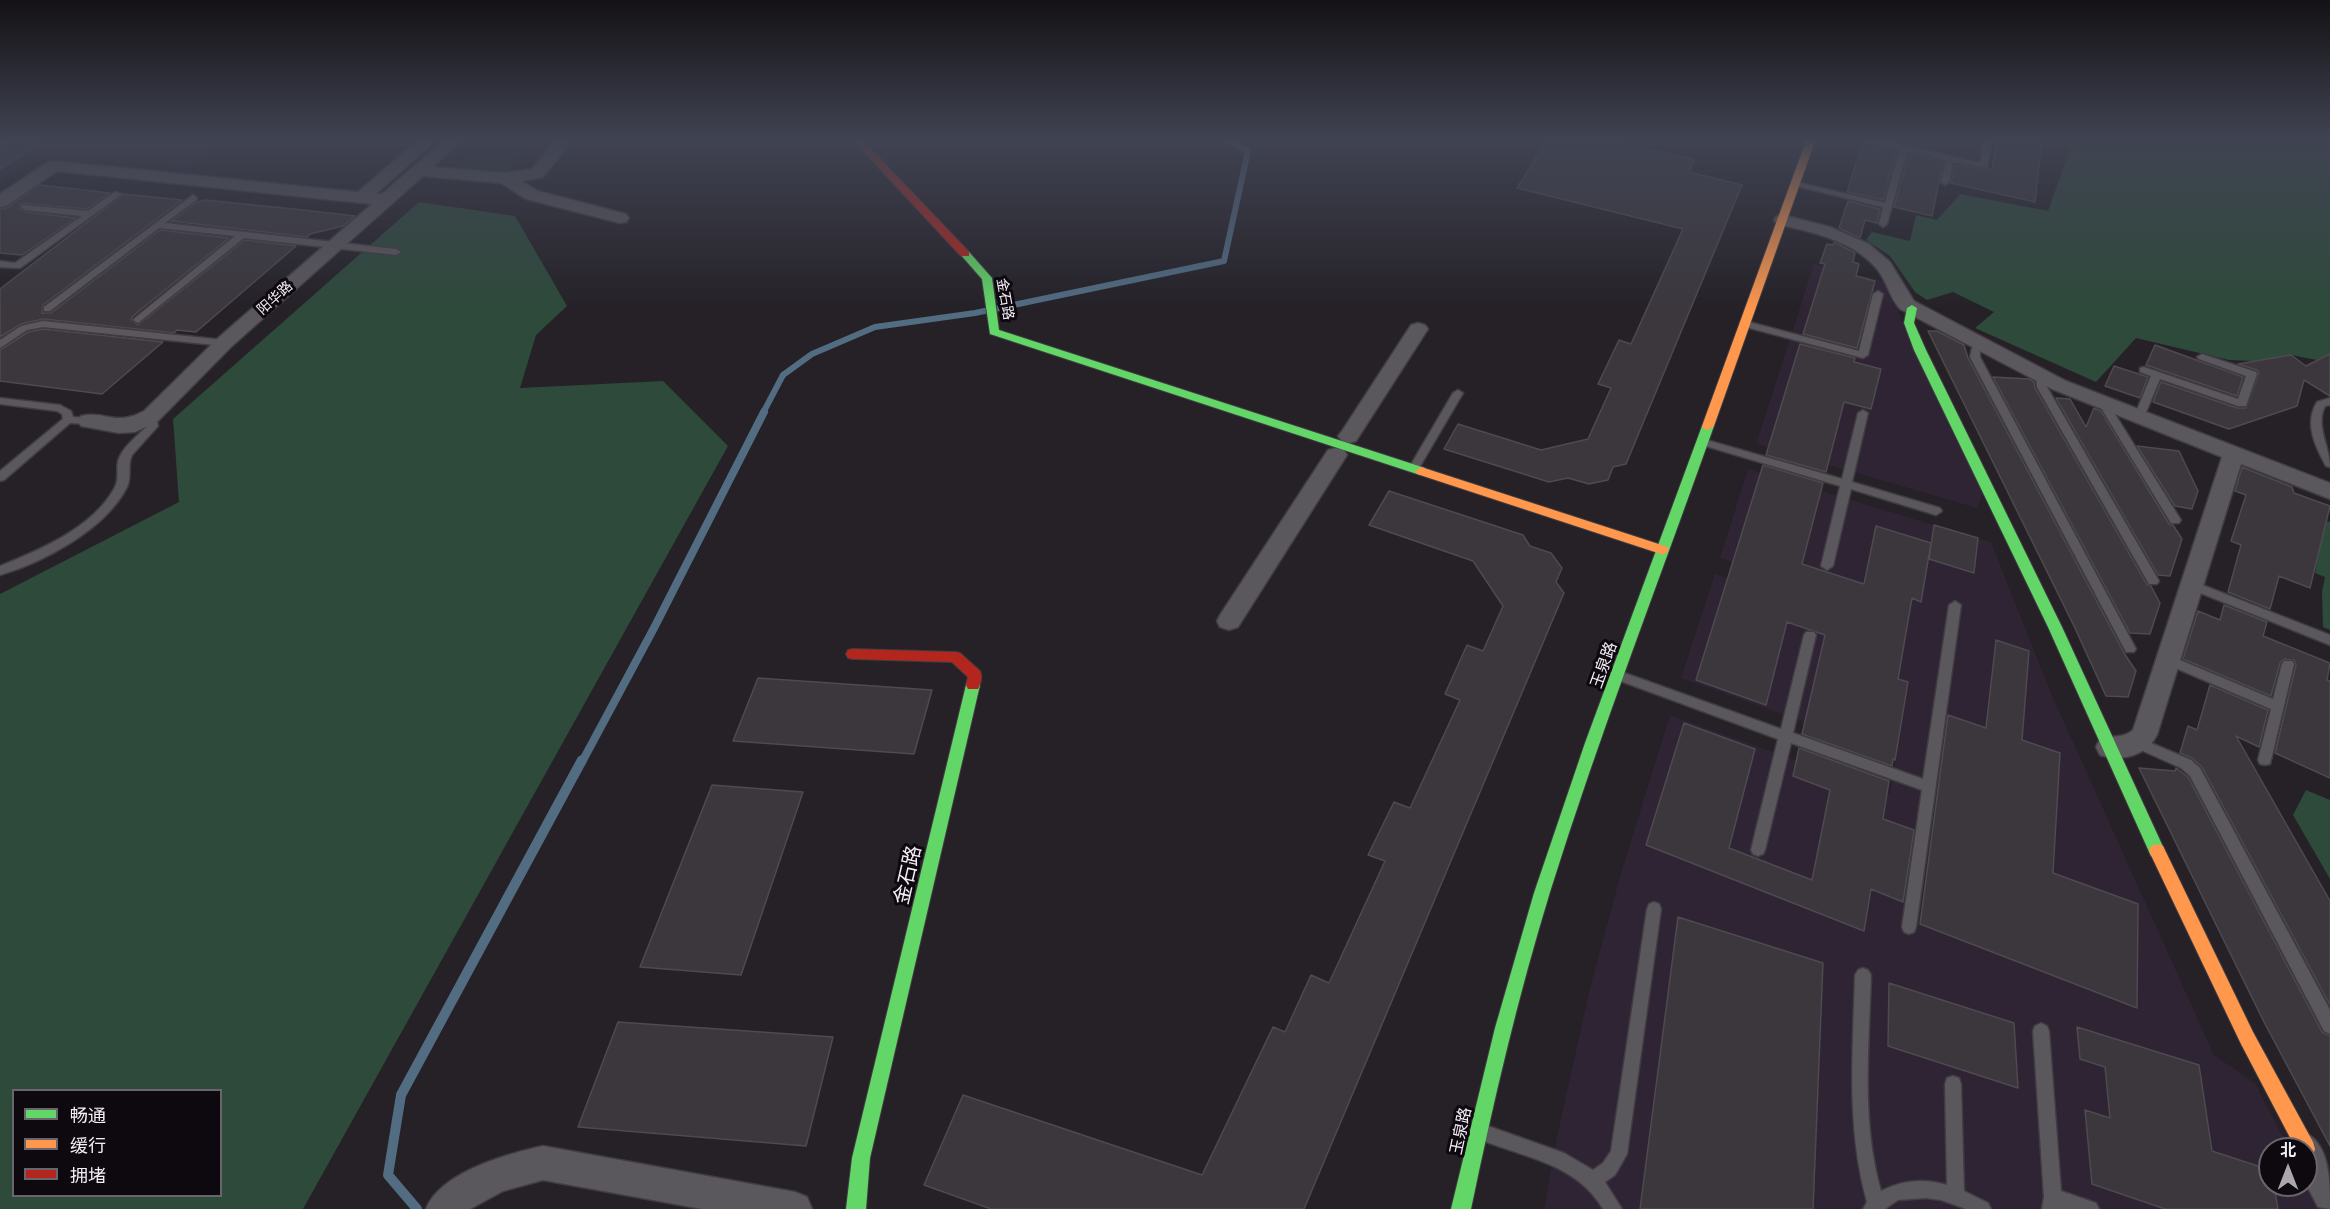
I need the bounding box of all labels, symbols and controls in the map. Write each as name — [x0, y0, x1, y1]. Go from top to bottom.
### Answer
street label: 金石路 — [993, 277, 1017, 321]
street label: 阳华路 — [254, 278, 296, 318]
street label: 玉泉路 — [1587, 639, 1621, 691]
street label: 金石路 — [890, 843, 926, 907]
legend — [12, 1089, 222, 1197]
text: 畅通 — [70, 1106, 106, 1126]
street label: 玉泉路 — [1447, 1106, 1475, 1156]
text: 缓行 — [70, 1136, 106, 1156]
north arrow — [2258, 1137, 2318, 1197]
text: 北 — [2280, 1142, 2296, 1159]
text: 拥堵 — [70, 1166, 106, 1186]

